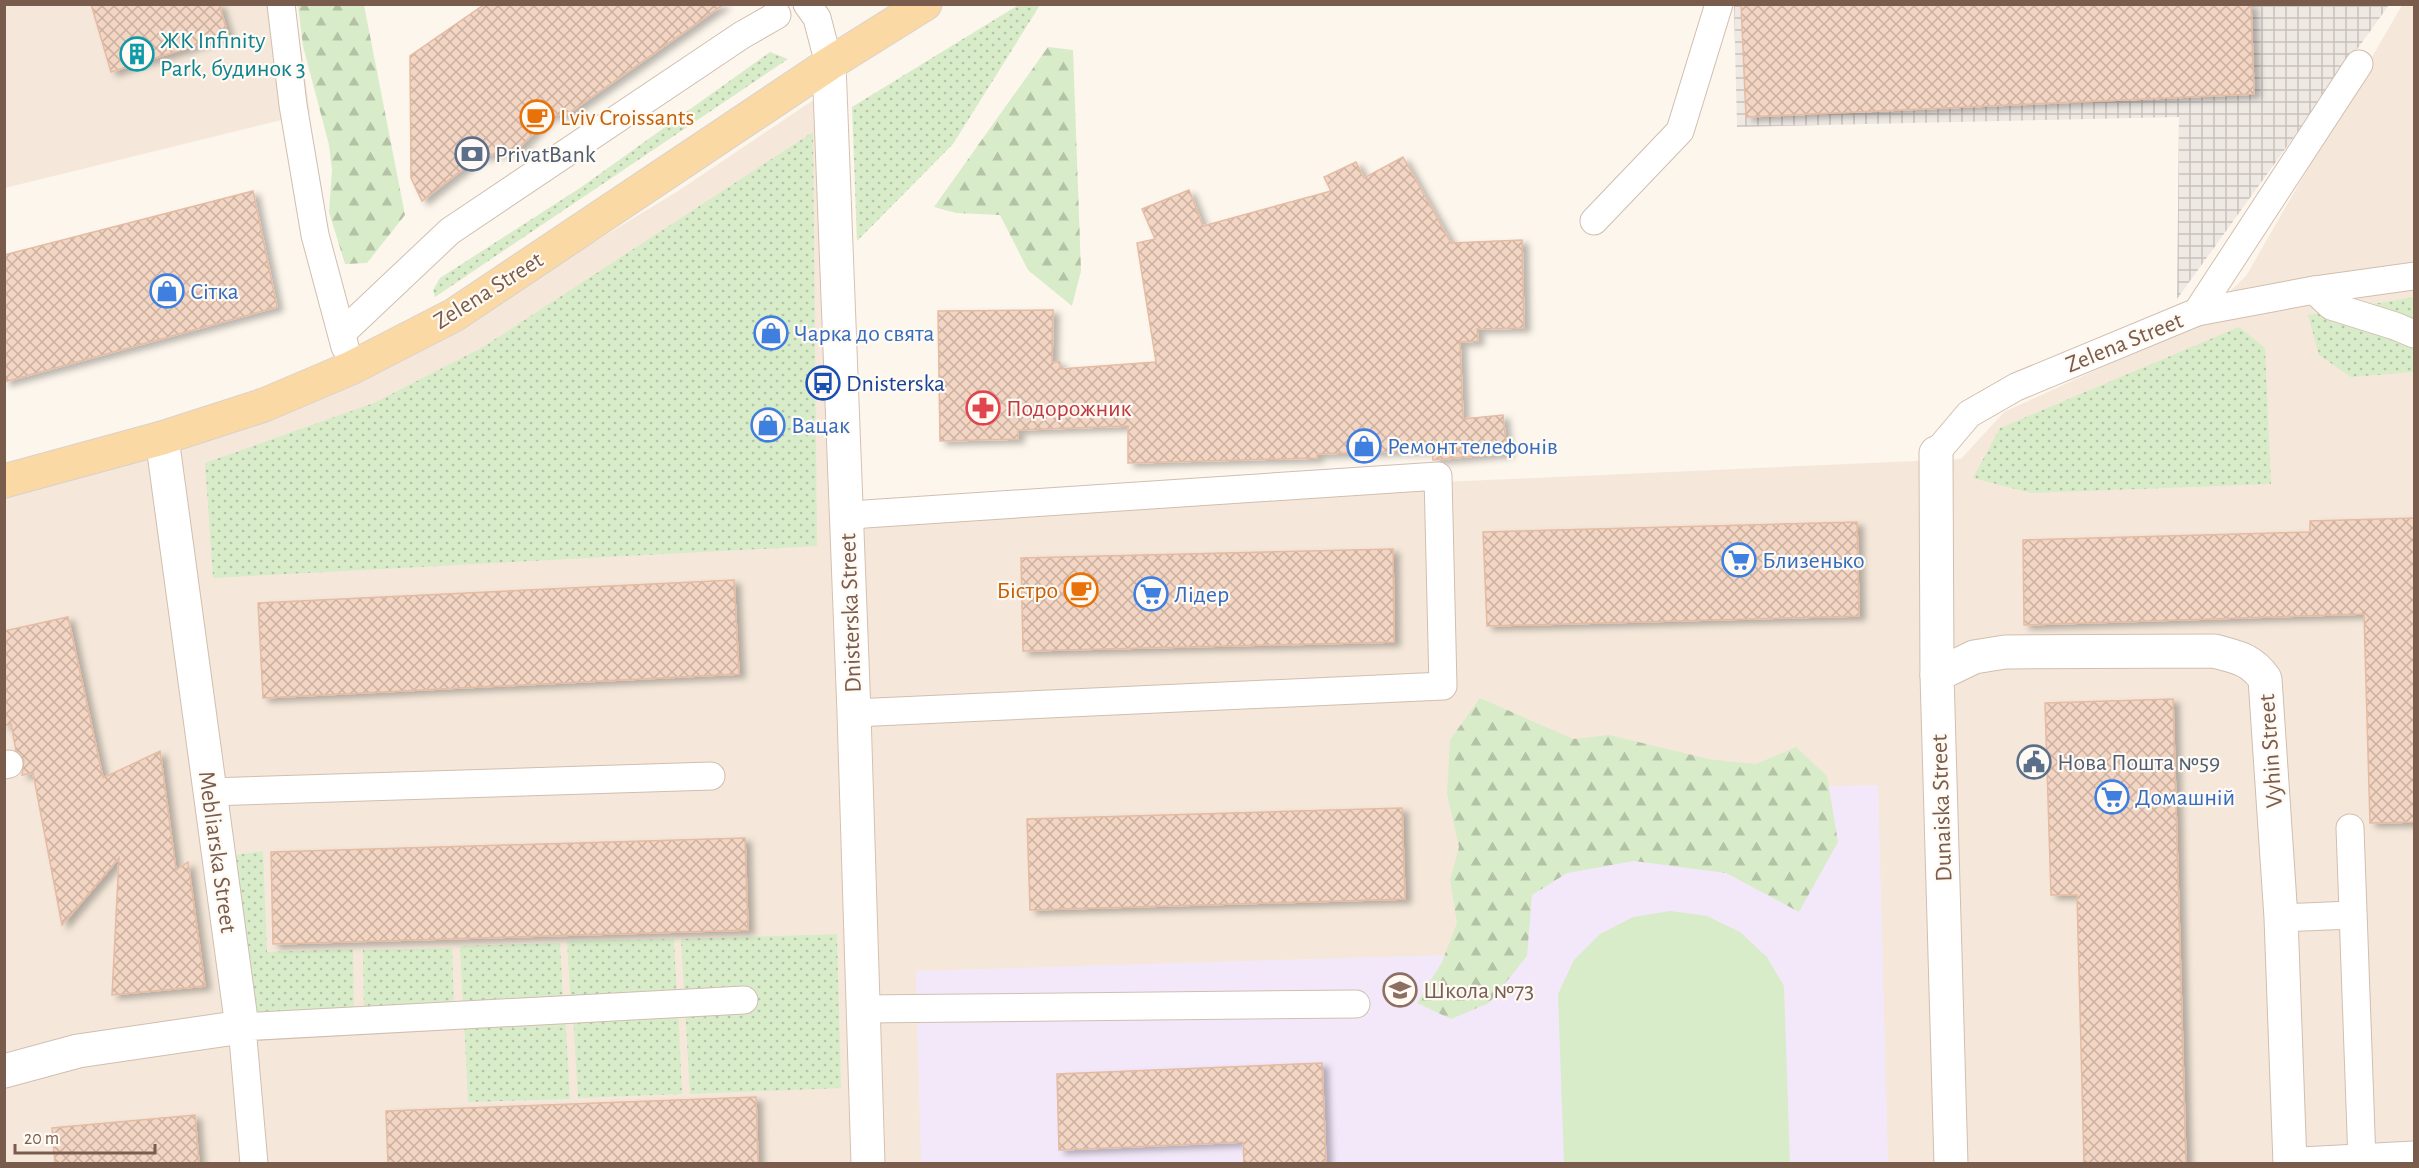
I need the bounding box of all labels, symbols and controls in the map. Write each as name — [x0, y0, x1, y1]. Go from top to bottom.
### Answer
place label: ЖК Infinity Park, будинок 3 — [160, 29, 306, 81]
building icon: ЖК Infinity Park, будинок 3 — [119, 36, 155, 72]
cafe icon: Lviv Croissants — [519, 99, 555, 135]
place label: Lviv Croissants — [560, 106, 694, 130]
bank icon: PrivatBank — [454, 136, 490, 172]
place label: PrivatBank — [495, 143, 596, 167]
street label: Zelena Street — [430, 248, 548, 334]
shop icon: Сітка — [149, 273, 185, 309]
place label: Сітка — [190, 280, 239, 304]
street label: Zelena Street — [2062, 308, 2187, 377]
shop icon: Чарка до свята — [753, 315, 789, 351]
place label: Чарка до свята — [794, 322, 935, 346]
bus stop icon: Dnisterska — [805, 365, 841, 401]
place label: Dnisterska — [846, 372, 945, 396]
pharmacy icon: Подорожник — [965, 390, 1001, 426]
place label: Подорожник — [1006, 397, 1132, 421]
shop icon: Вацак — [750, 407, 786, 443]
place label: Вацак — [791, 414, 850, 438]
shop icon: Ремонт телефонів — [1346, 428, 1382, 464]
place label: Ремонт телефонів — [1387, 435, 1558, 459]
street label: Dnisterska Street — [836, 532, 866, 693]
supermarket icon: Близенько — [1721, 542, 1757, 578]
place label: Близенько — [1762, 549, 1865, 573]
cafe icon: Бістро — [1063, 572, 1099, 608]
supermarket icon: Лідер — [1133, 576, 1169, 612]
place label: Бістро — [997, 579, 1058, 603]
place label: Лідер — [1174, 583, 1229, 607]
street label: Vyhin Street — [2255, 693, 2287, 809]
street label: Dunaiska Street — [1927, 733, 1957, 882]
public building icon: Нова Пошта №59 — [2016, 744, 2052, 780]
place label: Нова Пошта №59 — [2057, 751, 2220, 775]
street label: Mebliarska Street — [194, 770, 240, 935]
supermarket icon: Домашній — [2094, 779, 2130, 815]
place label: Домашній — [2135, 786, 2235, 810]
school or university icon: Школа №73 — [1382, 972, 1418, 1008]
place label: Школа №73 — [1423, 979, 1534, 1003]
scale bar — [15, 1117, 154, 1155]
text: 20 m — [24, 1130, 59, 1148]

